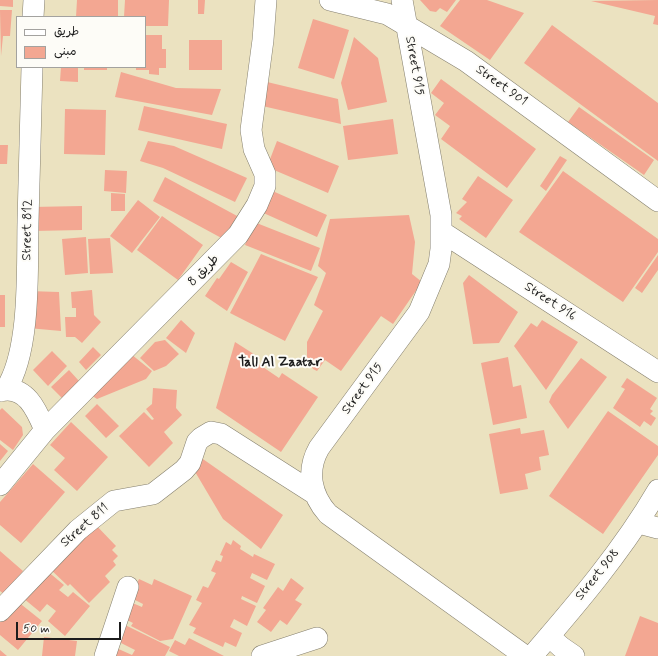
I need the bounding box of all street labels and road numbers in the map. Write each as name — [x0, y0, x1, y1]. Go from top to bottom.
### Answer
street label: Street 915 — [401, 35, 427, 97]
street label: Street 901 — [472, 62, 530, 110]
street label: Street 812 — [20, 199, 36, 261]
street label: طريق 8 — [185, 252, 223, 290]
street label: Street 916 — [521, 279, 579, 325]
street label: Street 915 — [339, 360, 387, 418]
street label: Street 811 — [58, 501, 112, 551]
street label: Street 908 — [573, 546, 623, 604]

